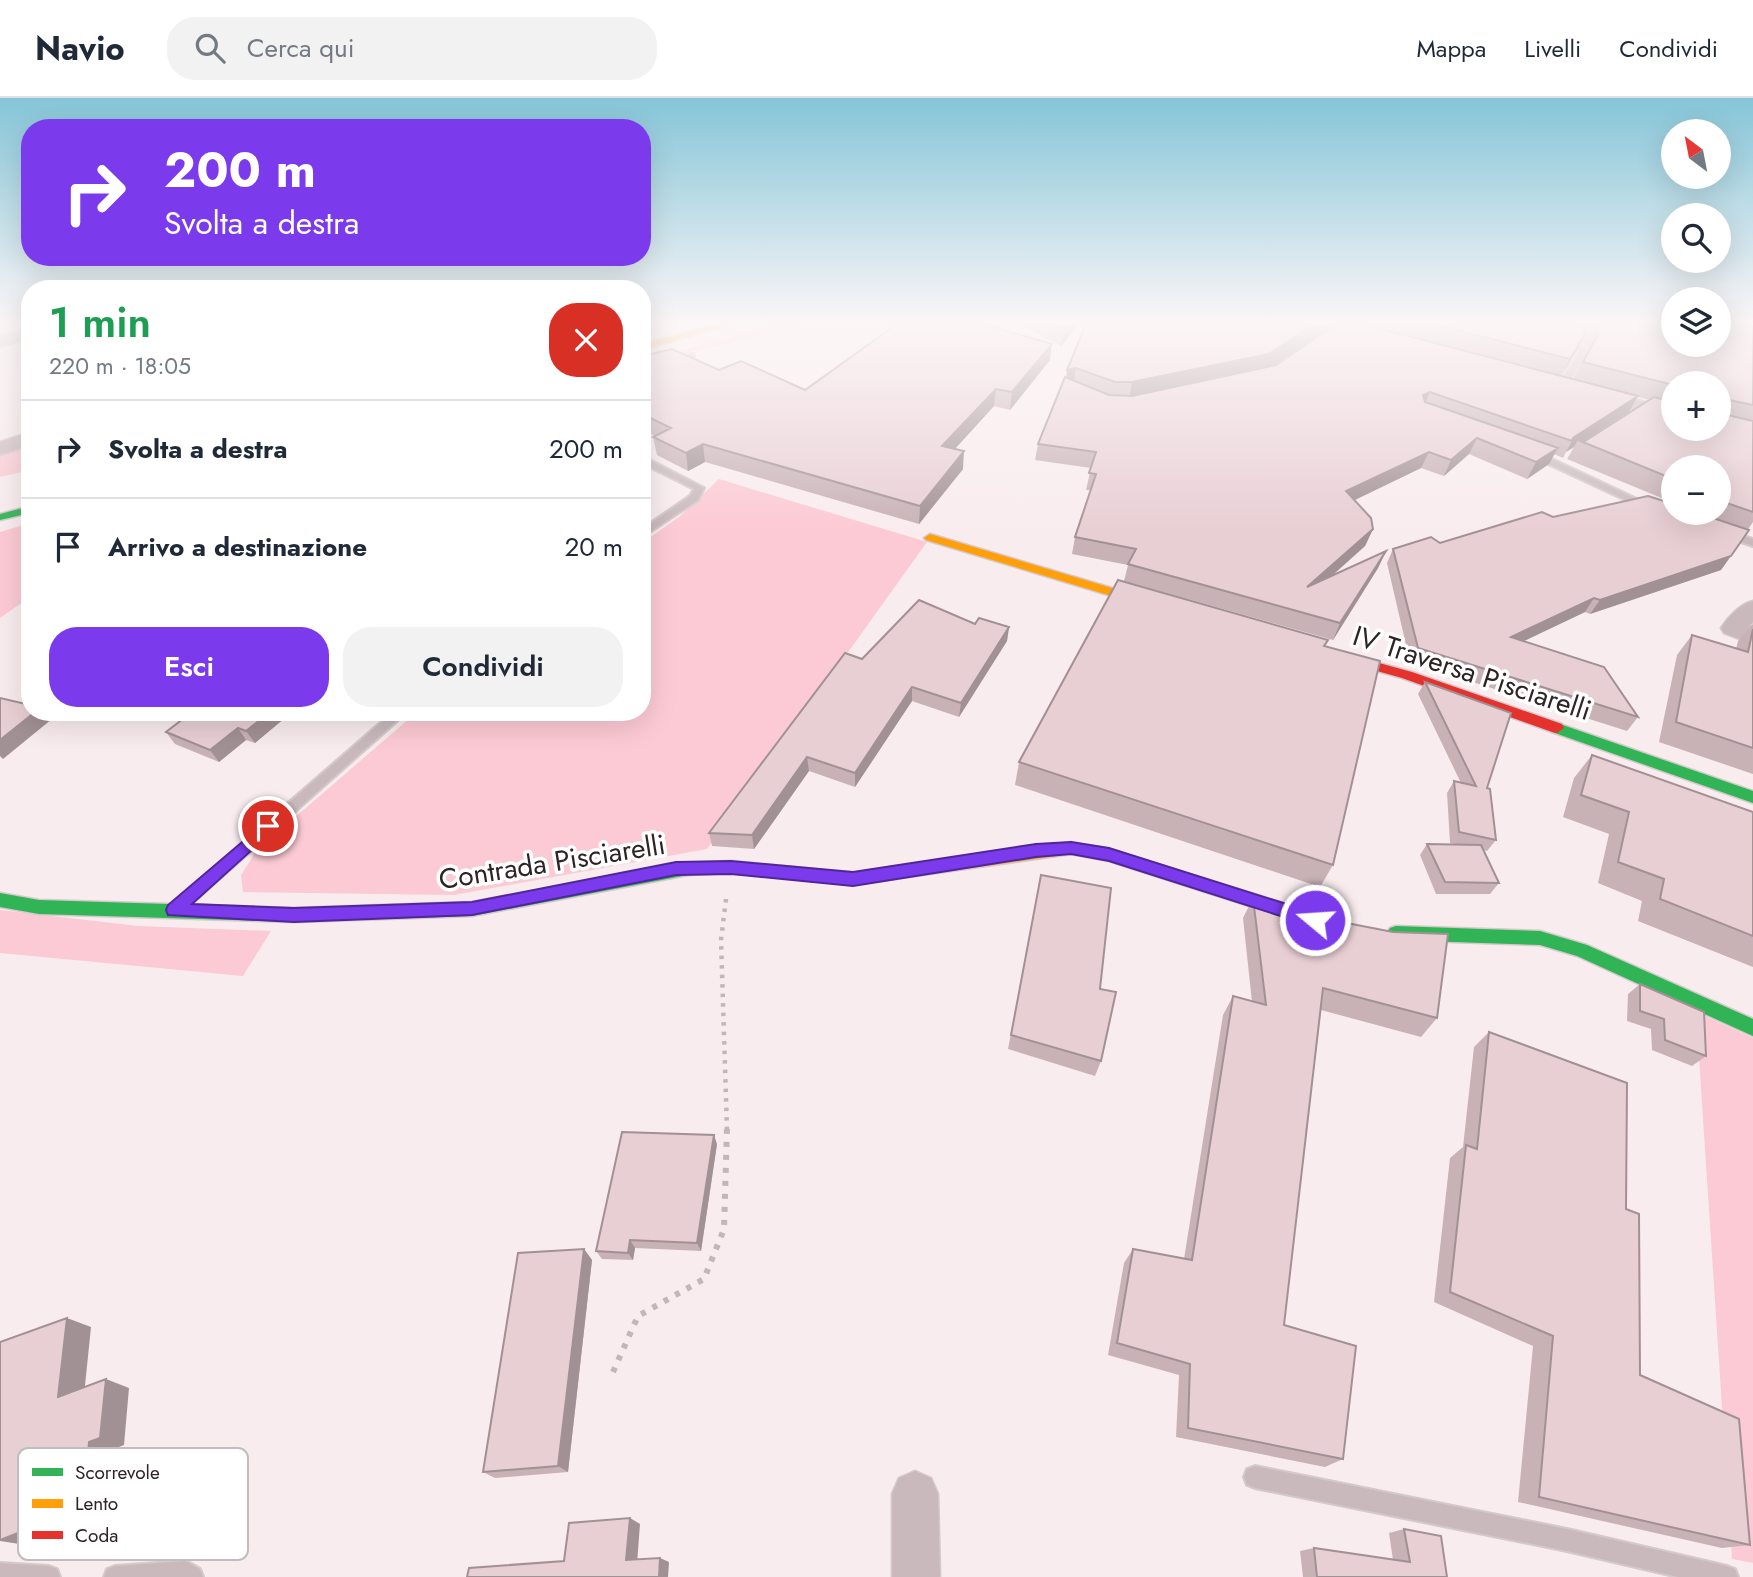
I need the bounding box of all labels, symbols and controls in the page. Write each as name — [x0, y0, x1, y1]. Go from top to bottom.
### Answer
search box — [167, 17, 657, 80]
text: Navio — [35, 25, 125, 72]
icon: search — [191, 29, 229, 67]
text: Cerca qui — [247, 29, 355, 67]
text: Mappa — [1416, 31, 1486, 66]
text: Livelli — [1524, 31, 1581, 66]
text: Condividi — [1619, 31, 1718, 66]
north arrow — [1661, 119, 1731, 189]
map controls — [1661, 119, 1731, 525]
text: 200 m — [164, 135, 316, 205]
icon: right — [49, 147, 140, 238]
text: Svolta a destra — [164, 200, 359, 246]
button: search — [1661, 203, 1731, 273]
button: layers — [1661, 287, 1731, 357]
text: 1 min — [49, 292, 151, 353]
button: close — [549, 303, 623, 377]
text: 220 m · 18:05 — [49, 349, 191, 383]
button: + — [1661, 371, 1731, 441]
icon: right — [49, 430, 87, 468]
text: Svolta a destra — [108, 430, 288, 468]
text: 200 m — [549, 430, 623, 468]
button: − — [1661, 455, 1731, 525]
icon: arrive — [49, 528, 87, 566]
text: Arrivo a destinazione — [108, 528, 367, 566]
text: 20 m — [565, 528, 623, 566]
street label: IV Traversa Pisciarelli — [1348, 615, 1596, 731]
button: Esci — [49, 627, 329, 707]
button: Condividi — [343, 627, 623, 707]
pin — [238, 796, 298, 856]
icon: arrive — [249, 807, 287, 845]
street label: Contrada Pisciarelli — [436, 824, 668, 900]
position arrow — [1278, 883, 1352, 957]
legend — [18, 1448, 248, 1560]
text: Scorrevole — [75, 1459, 160, 1486]
text: Lento — [75, 1490, 118, 1517]
text: Coda — [75, 1522, 118, 1549]

